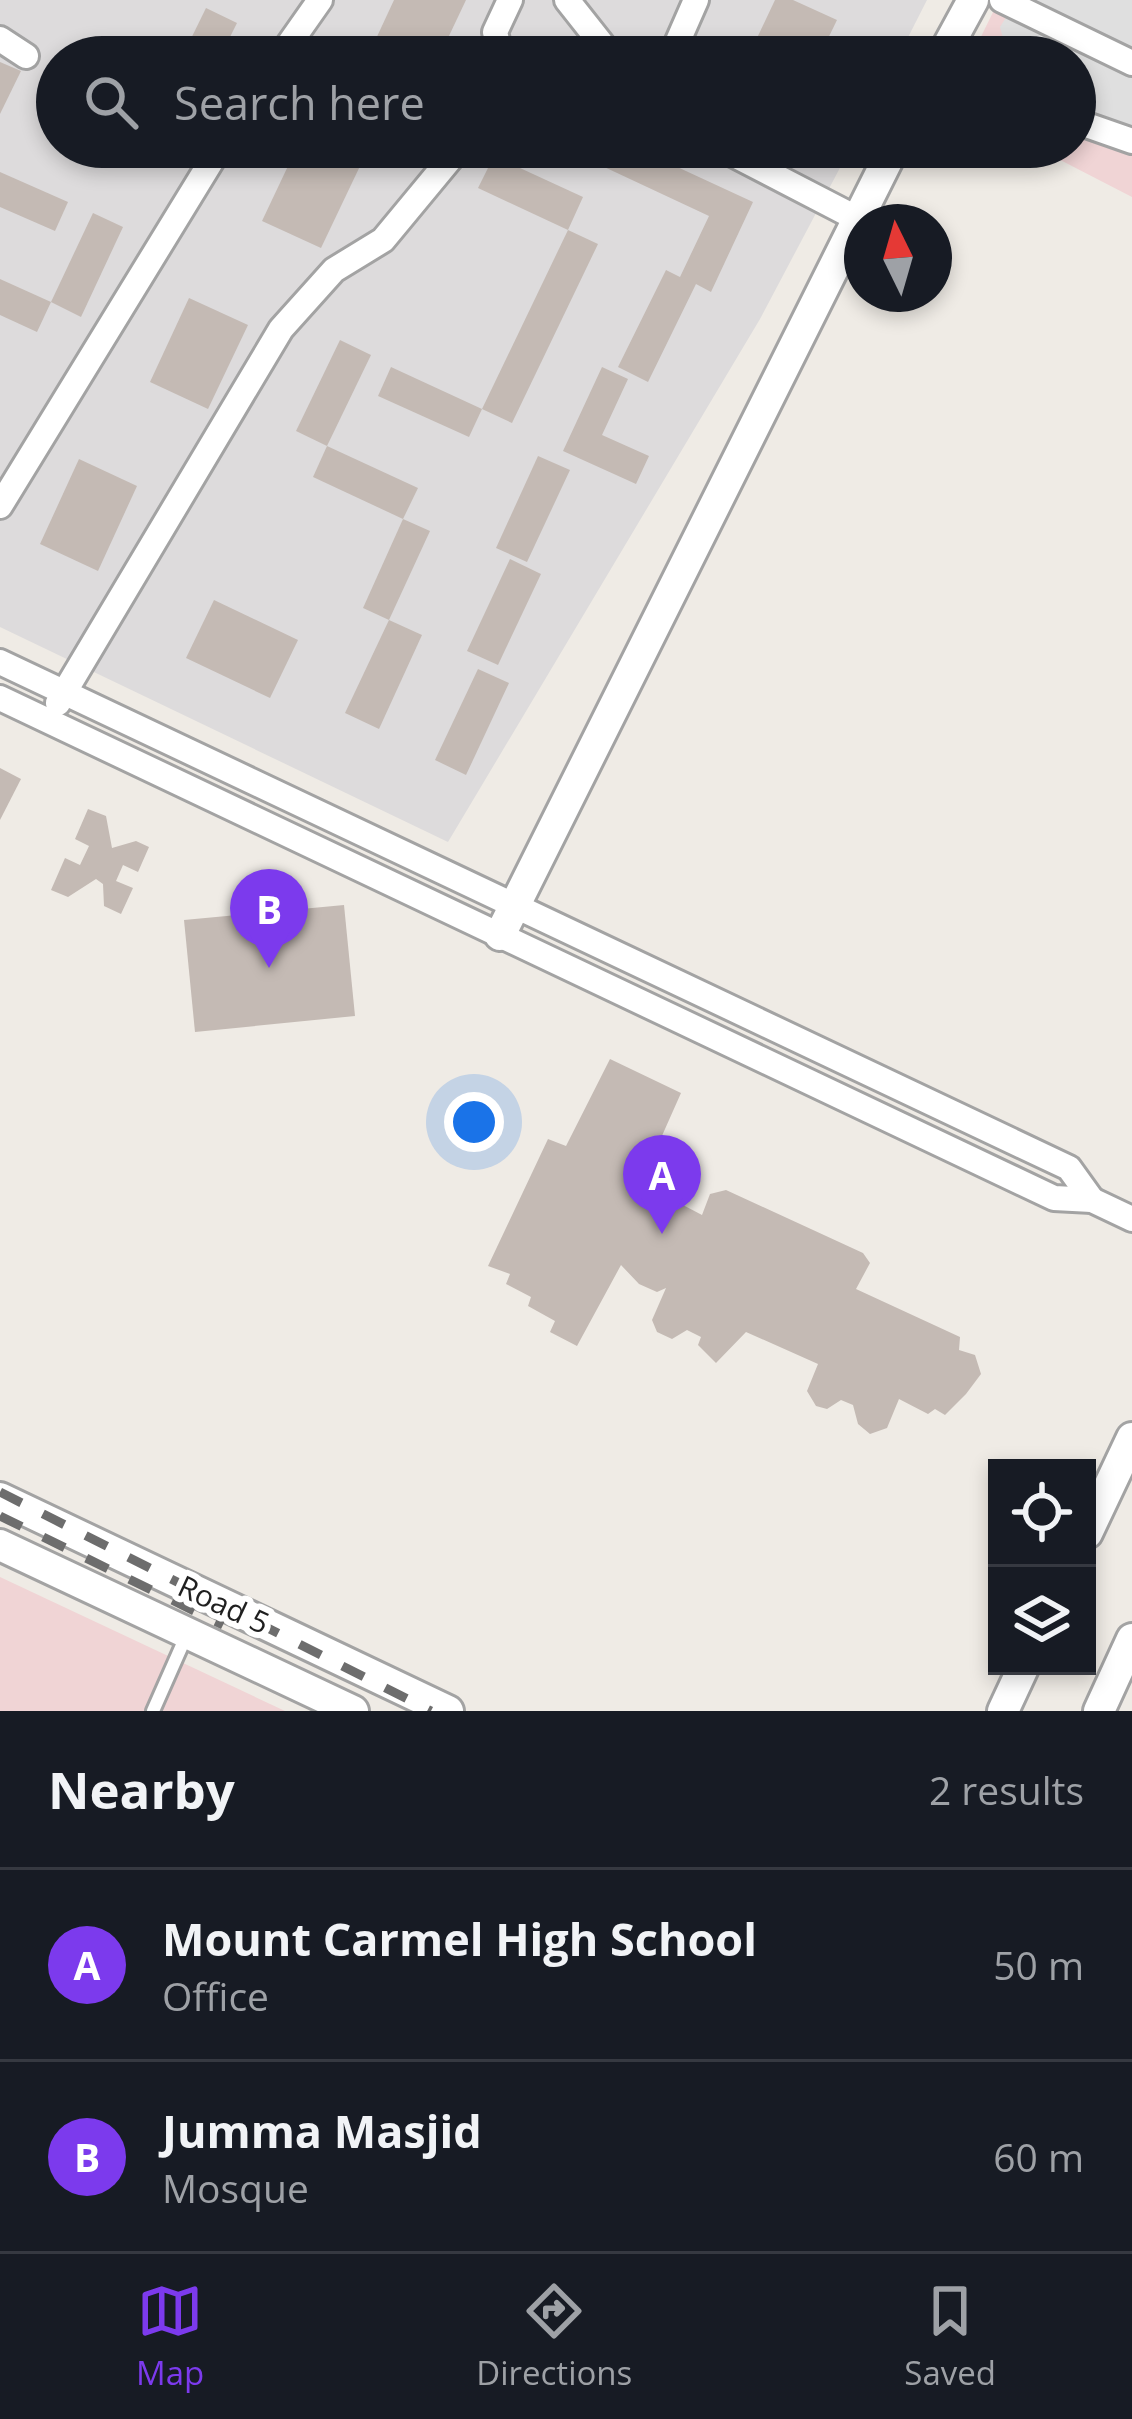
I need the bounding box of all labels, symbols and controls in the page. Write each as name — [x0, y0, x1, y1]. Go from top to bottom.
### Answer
search box — [36, 36, 1096, 168]
icon: search — [78, 69, 144, 135]
text: Search here — [174, 72, 425, 133]
north arrow — [844, 204, 952, 312]
pin: B — [230, 869, 308, 968]
your location — [444, 1092, 504, 1152]
pin: A — [623, 1135, 701, 1234]
map controls — [988, 1459, 1096, 1675]
button: locate — [988, 1459, 1096, 1567]
street label: Road 5 — [172, 1565, 276, 1643]
button: layers — [988, 1567, 1096, 1675]
text: Nearby — [48, 1754, 235, 1824]
text: 2 results — [929, 1763, 1084, 1816]
text: Mount Carmel High School — [162, 1908, 757, 1969]
text: A — [74, 1938, 100, 1991]
text: 50 m — [993, 1938, 1084, 1991]
text: Office — [162, 1969, 269, 2022]
text: Jumma Masjid — [162, 2100, 482, 2161]
text: B — [74, 2130, 100, 2183]
text: 60 m — [993, 2130, 1084, 2183]
text: Mosque — [162, 2161, 309, 2214]
tab: Map — [136, 2278, 204, 2395]
tab: Directions — [476, 2278, 632, 2395]
tab: Saved — [904, 2278, 996, 2395]

